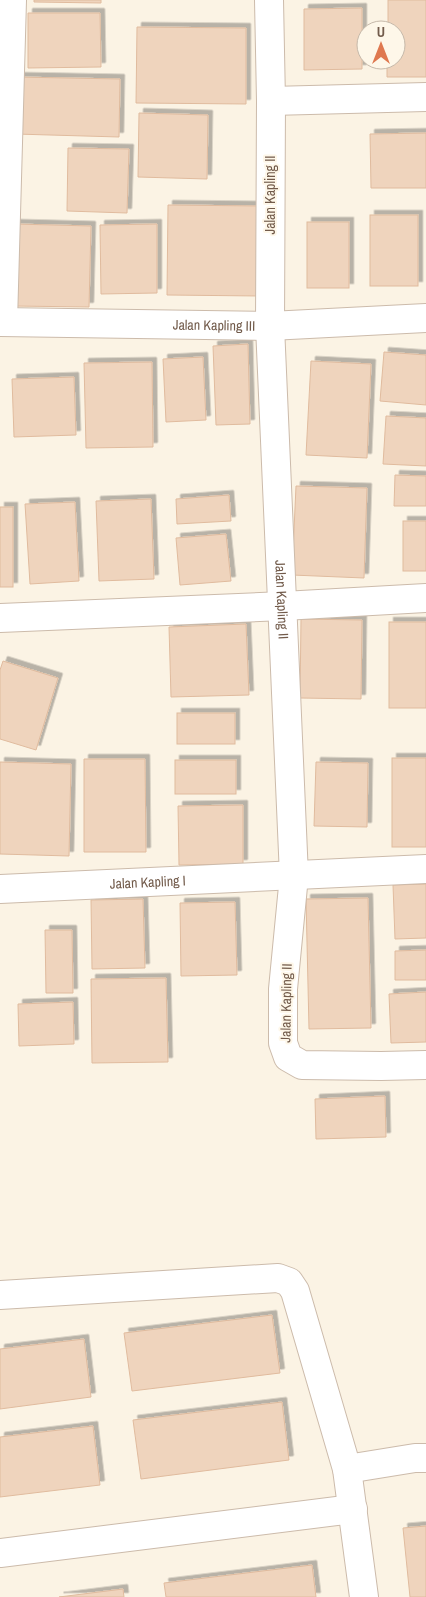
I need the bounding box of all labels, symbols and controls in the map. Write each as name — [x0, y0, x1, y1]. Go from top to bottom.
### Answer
north arrow — [356, 20, 406, 70]
text: U — [377, 23, 385, 41]
street label: Jalan Kapling II — [261, 155, 279, 235]
street label: Jalan Kapling III — [173, 316, 255, 335]
street label: Jalan Kapling II — [271, 560, 293, 640]
street label: Jalan Kapling I — [109, 871, 186, 893]
street label: Jalan Kapling II — [276, 963, 296, 1043]

